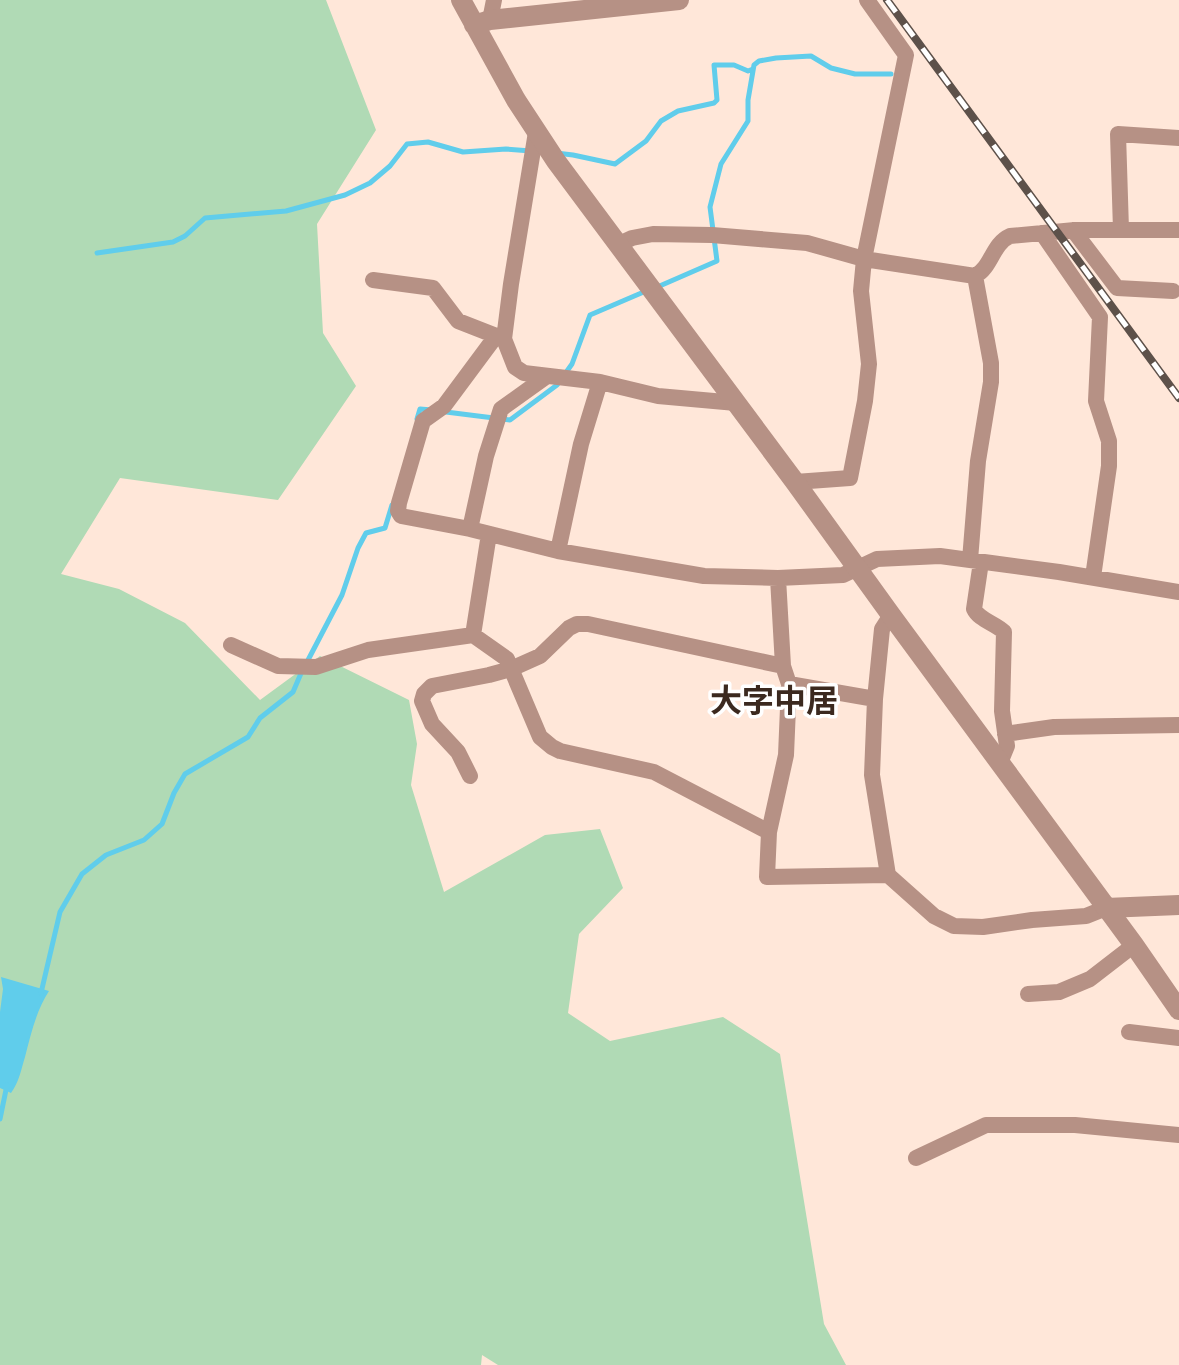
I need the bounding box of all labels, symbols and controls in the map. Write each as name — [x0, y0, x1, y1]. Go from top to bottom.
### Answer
district label: 大字中居 — [710, 682, 838, 720]

